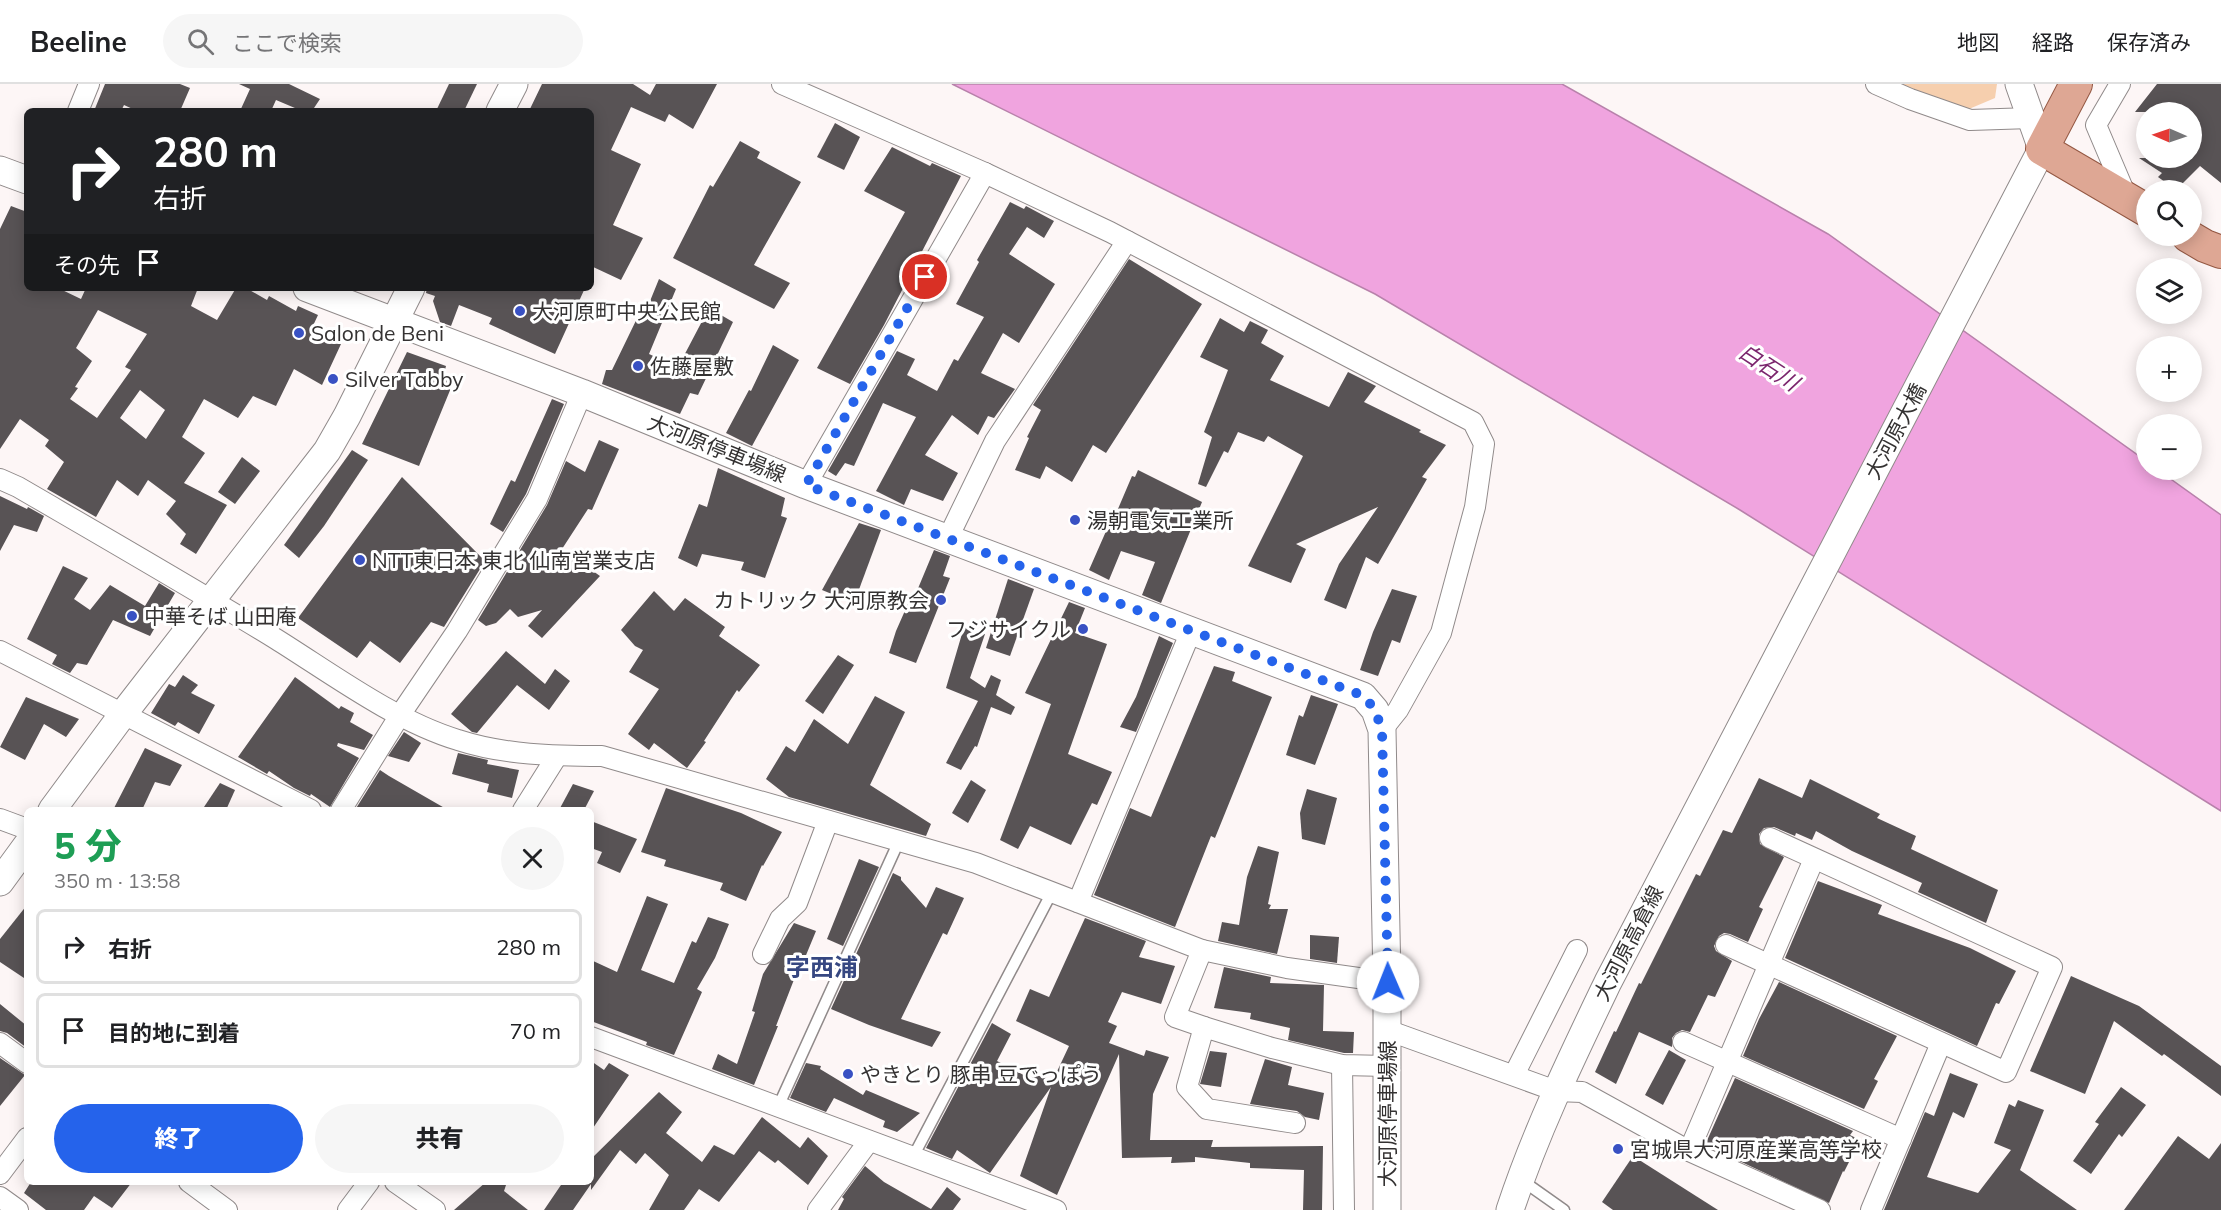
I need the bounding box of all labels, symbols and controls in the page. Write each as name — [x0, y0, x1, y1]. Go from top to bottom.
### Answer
search box — [163, 14, 583, 68]
text: Beeline — [30, 24, 127, 59]
icon: search — [184, 25, 217, 58]
text: ここで検索 — [232, 29, 342, 57]
text: 地図 — [1957, 29, 1999, 55]
text: 経路 — [2032, 29, 2074, 55]
text: 保存済み — [2107, 29, 2191, 55]
north arrow — [2136, 102, 2202, 168]
map controls — [2136, 102, 2202, 480]
text: 280 m — [153, 125, 278, 178]
icon: right — [54, 132, 132, 210]
button: search — [2136, 180, 2202, 246]
text: 右折 — [153, 181, 207, 215]
icon: arrive — [132, 246, 165, 279]
text: その先 — [54, 251, 120, 279]
pin — [899, 251, 950, 302]
button: layers — [2136, 258, 2202, 324]
icon: arrive — [908, 260, 941, 293]
place label: 大河原町中央公民館 — [532, 298, 721, 324]
marker: 大河原町中央公民館 — [513, 304, 527, 318]
place label: Salon de Beni — [311, 320, 444, 346]
marker: Salon de Beni — [292, 326, 306, 340]
button: + — [2136, 336, 2202, 402]
water label: 白石川 — [1734, 337, 1806, 398]
place label: 佐藤屋敷 — [650, 353, 734, 379]
marker: 佐藤屋敷 — [631, 359, 645, 373]
place label: Silver Tabby — [345, 366, 463, 392]
marker: Silver Tabby — [326, 372, 340, 386]
street label: 大河原大橋 — [1859, 379, 1931, 483]
street label: 大河原停車場線 — [644, 408, 790, 488]
button: − — [2136, 414, 2202, 480]
place label: 湯朝電気工業所 — [1087, 507, 1234, 533]
marker: 湯朝電気工業所 — [1068, 513, 1082, 527]
place label: NTT東日本 東北 仙南営業支店 — [372, 547, 655, 573]
marker: NTT東日本 東北 仙南営業支店 — [353, 553, 367, 567]
place label: カトリック 大河原教会 — [714, 587, 929, 613]
marker: カトリック 大河原教会 — [934, 593, 948, 607]
place label: 中華そば 山田庵 — [144, 603, 296, 629]
marker: 中華そば 山田庵 — [125, 609, 139, 623]
place label: フジサイクル — [946, 616, 1071, 642]
marker: フジサイクル — [1076, 622, 1090, 636]
text: 5 分 — [54, 823, 122, 868]
button: close — [501, 827, 564, 890]
text: 350 m · 13:58 — [54, 868, 180, 893]
street label: 大河原高倉線 — [1588, 881, 1668, 1005]
icon: right — [57, 930, 90, 963]
text: 280 m — [496, 933, 561, 961]
text: 右折 — [108, 935, 152, 963]
position arrow — [1356, 950, 1420, 1014]
district label: 字西浦 — [786, 952, 858, 982]
icon: arrive — [57, 1014, 90, 1047]
text: 70 m — [510, 1017, 561, 1045]
text: 目的地に到着 — [108, 1019, 240, 1047]
street label: 大河原停車場線 — [1374, 1041, 1400, 1188]
place label: やきとり 豚串 豆でっぽう — [860, 1061, 1102, 1087]
marker: やきとり 豚串 豆でっぽう — [841, 1067, 855, 1081]
button: 終了 — [54, 1104, 303, 1173]
button: 共有 — [315, 1104, 564, 1173]
place label: 宮城県大河原産業高等学校 — [1630, 1136, 1882, 1162]
marker: 宮城県大河原産業高等学校 — [1611, 1142, 1625, 1156]

